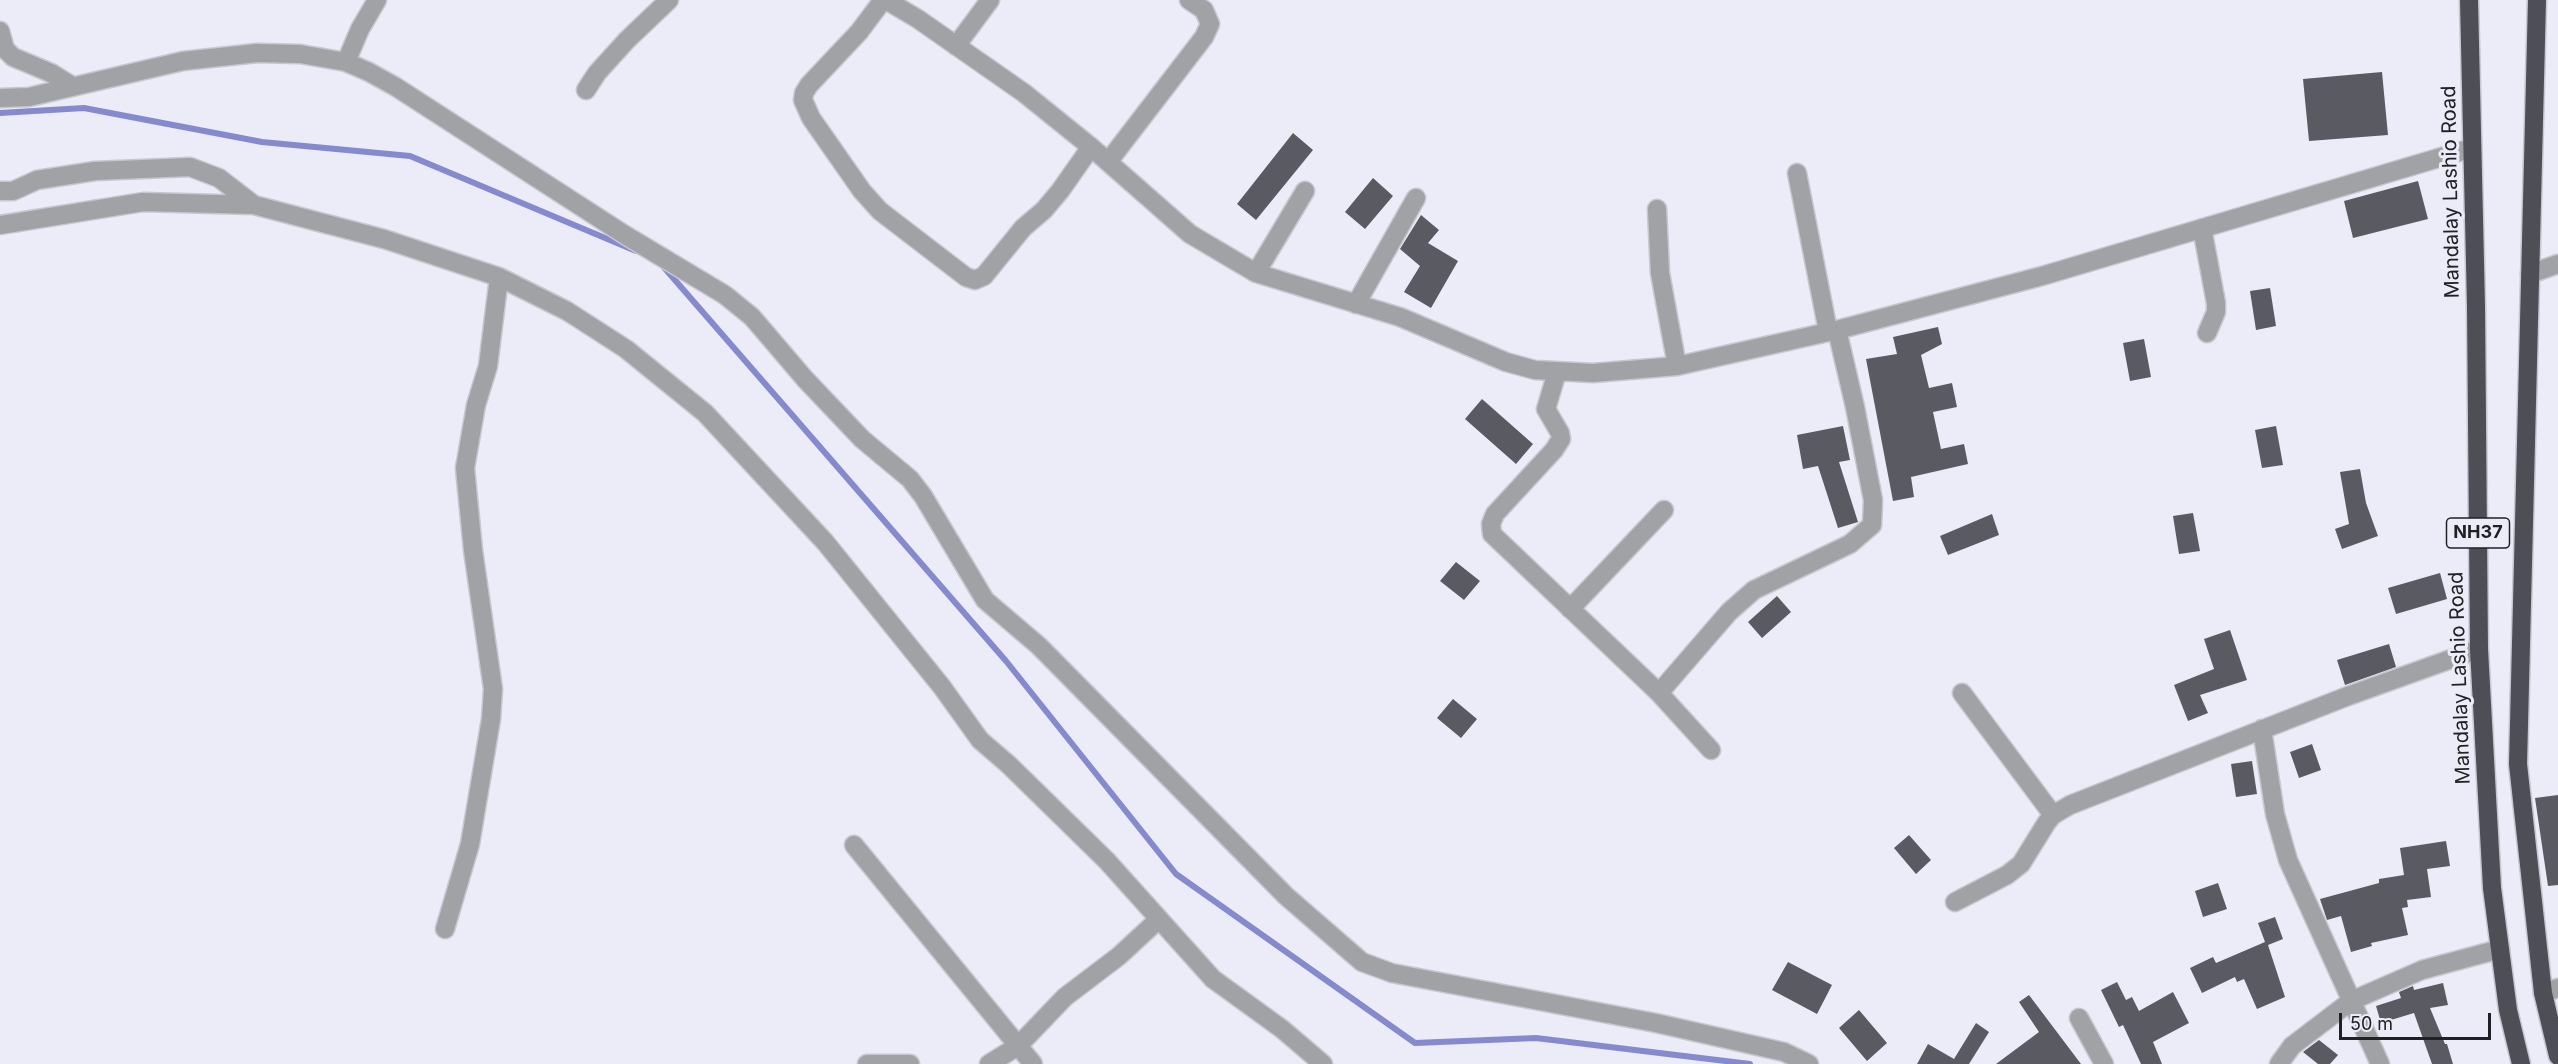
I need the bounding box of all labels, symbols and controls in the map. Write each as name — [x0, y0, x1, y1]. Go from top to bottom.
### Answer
street label: Mandalay Lashio Road — [2437, 85, 2465, 299]
road number: NH37 — [2446, 518, 2510, 548]
street label: Mandalay Lashio Road — [2444, 571, 2476, 785]
scale bar — [2342, 1001, 2494, 1039]
text: 50 m — [2350, 1013, 2393, 1034]

